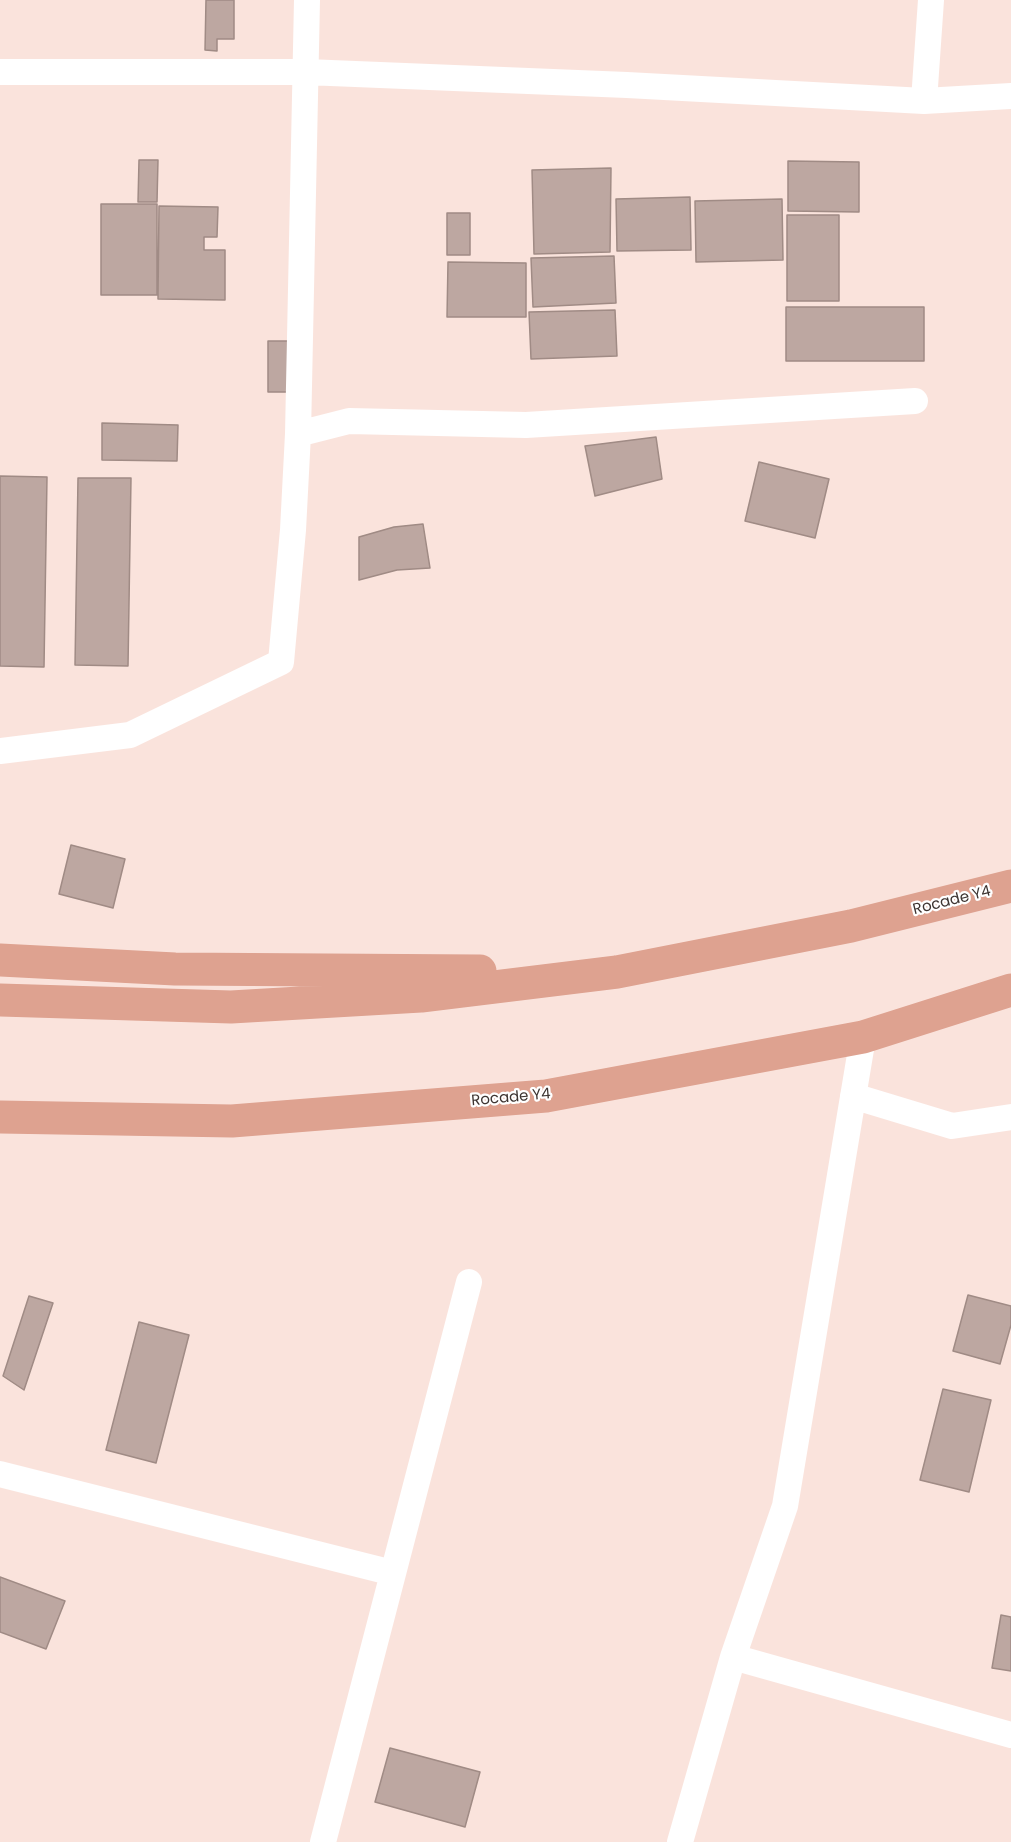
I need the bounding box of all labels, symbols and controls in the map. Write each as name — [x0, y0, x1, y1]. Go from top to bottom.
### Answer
street label: Rocade Y4 — [911, 883, 993, 919]
street label: Rocade Y4 — [471, 1086, 551, 1110]

